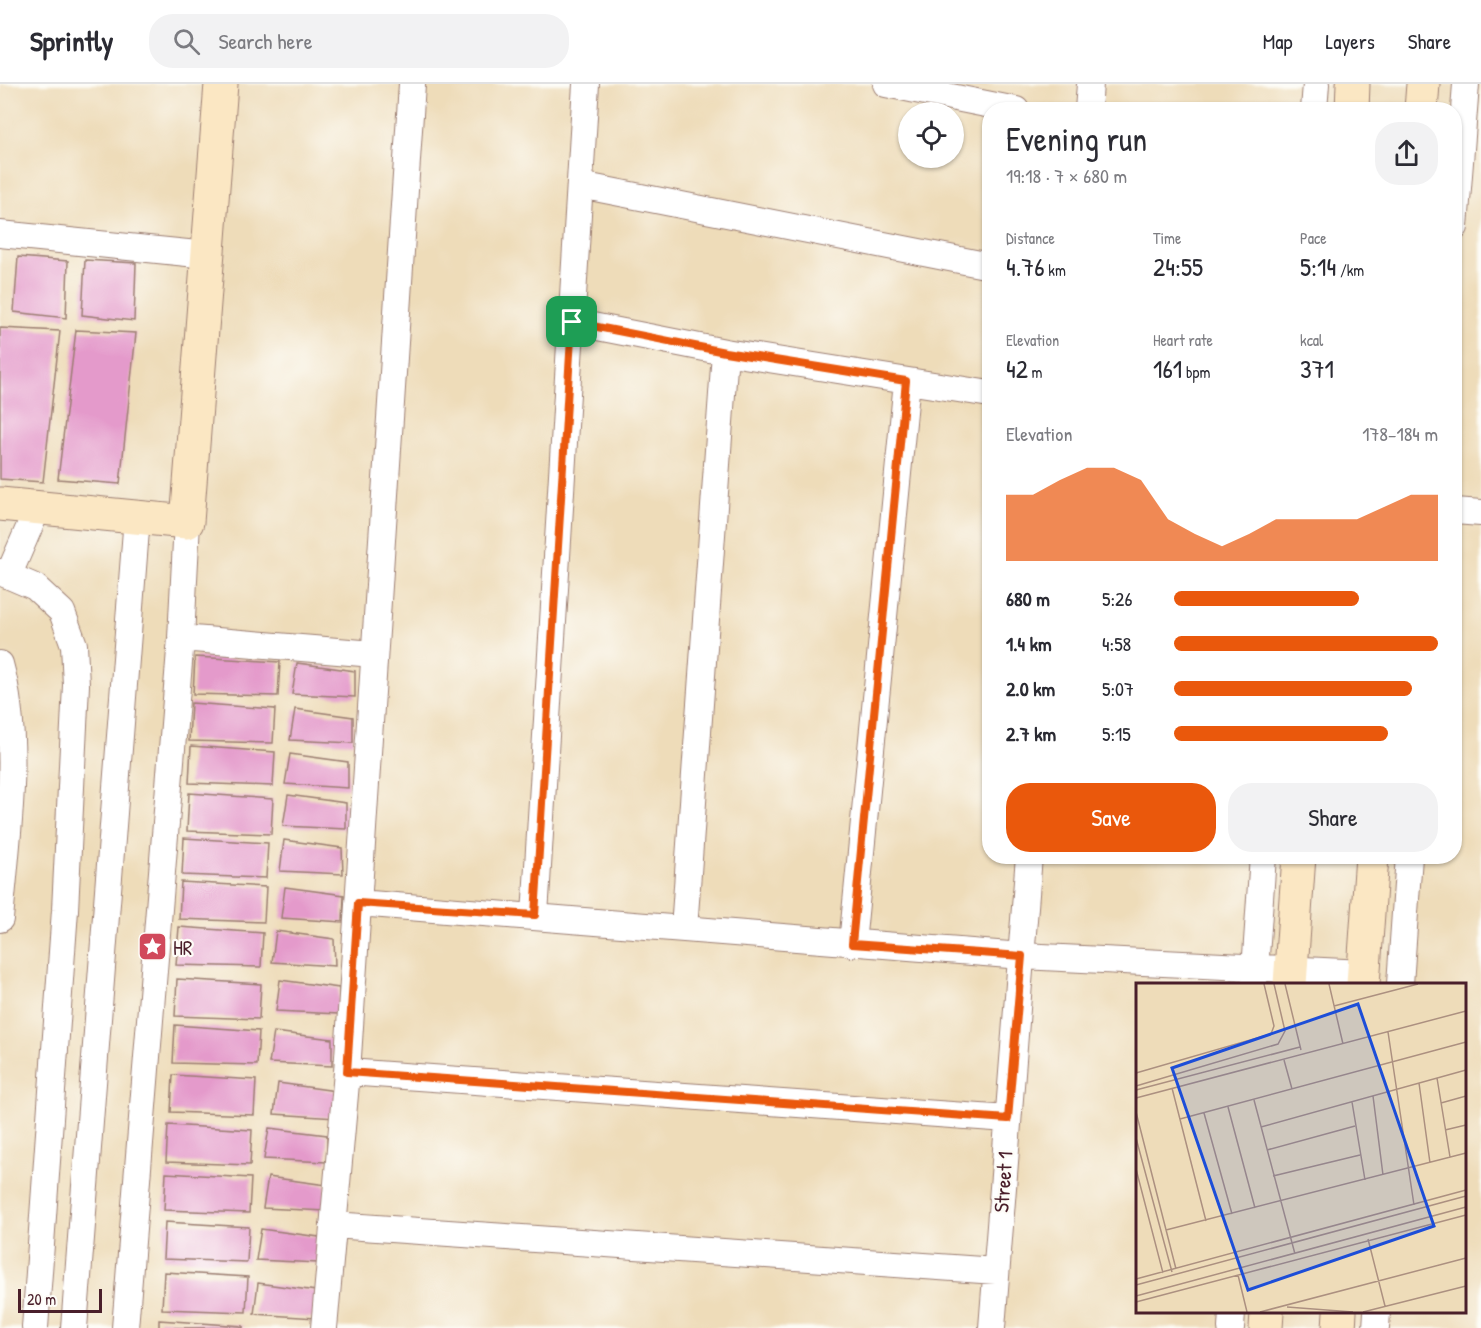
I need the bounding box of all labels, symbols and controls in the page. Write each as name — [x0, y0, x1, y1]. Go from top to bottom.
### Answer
search box — [149, 14, 569, 68]
text: Sprintly — [30, 22, 113, 60]
icon: search — [170, 25, 203, 58]
text: Search here — [218, 26, 312, 56]
text: Map — [1263, 27, 1292, 56]
text: Layers — [1325, 27, 1375, 56]
text: Share — [1408, 27, 1451, 56]
map controls — [898, 102, 964, 168]
button: locate — [898, 102, 964, 168]
text: Evening run — [1006, 117, 1147, 161]
button: share — [1375, 122, 1438, 185]
text: 19:18 · 7 × 680 m — [1006, 162, 1127, 189]
text: Distance — [1006, 227, 1055, 249]
text: Time — [1153, 227, 1181, 249]
text: Pace — [1300, 227, 1327, 249]
text: 4.76 — [1006, 249, 1045, 284]
text: 24:55 — [1153, 249, 1203, 284]
text: 5:14 — [1300, 249, 1336, 284]
text: km — [1045, 259, 1066, 281]
text: /km — [1336, 259, 1364, 281]
pin — [546, 296, 597, 347]
icon: arrive — [555, 305, 588, 338]
text: Elevation — [1006, 329, 1059, 351]
text: Heart rate — [1153, 329, 1213, 351]
text: kcal — [1300, 329, 1323, 351]
text: 42 — [1006, 351, 1028, 386]
text: 161 — [1153, 351, 1182, 386]
text: 371 — [1300, 351, 1334, 386]
text: m — [1028, 361, 1042, 383]
text: bpm — [1182, 361, 1210, 383]
text: Elevation — [1006, 420, 1072, 447]
text: 178–184 m — [1362, 420, 1438, 447]
text: 680 m — [1006, 585, 1050, 612]
text: 5:26 — [1102, 585, 1132, 612]
text: 1.4 km — [1006, 630, 1052, 657]
text: 4:58 — [1102, 630, 1131, 657]
text: 2.0 km — [1006, 675, 1055, 702]
text: 5:07 — [1102, 675, 1134, 702]
text: 2.7 km — [1006, 720, 1056, 747]
text: 5:15 — [1102, 720, 1131, 747]
button: Save — [1006, 783, 1216, 852]
button: Share — [1228, 783, 1438, 852]
place icon: HR — [136, 931, 168, 963]
place label: HR — [173, 933, 192, 962]
inset map — [1136, 983, 1466, 1313]
street label: Street 1 — [986, 1150, 1020, 1214]
scale bar — [18, 1286, 102, 1314]
text: 20 m — [27, 1288, 56, 1310]

